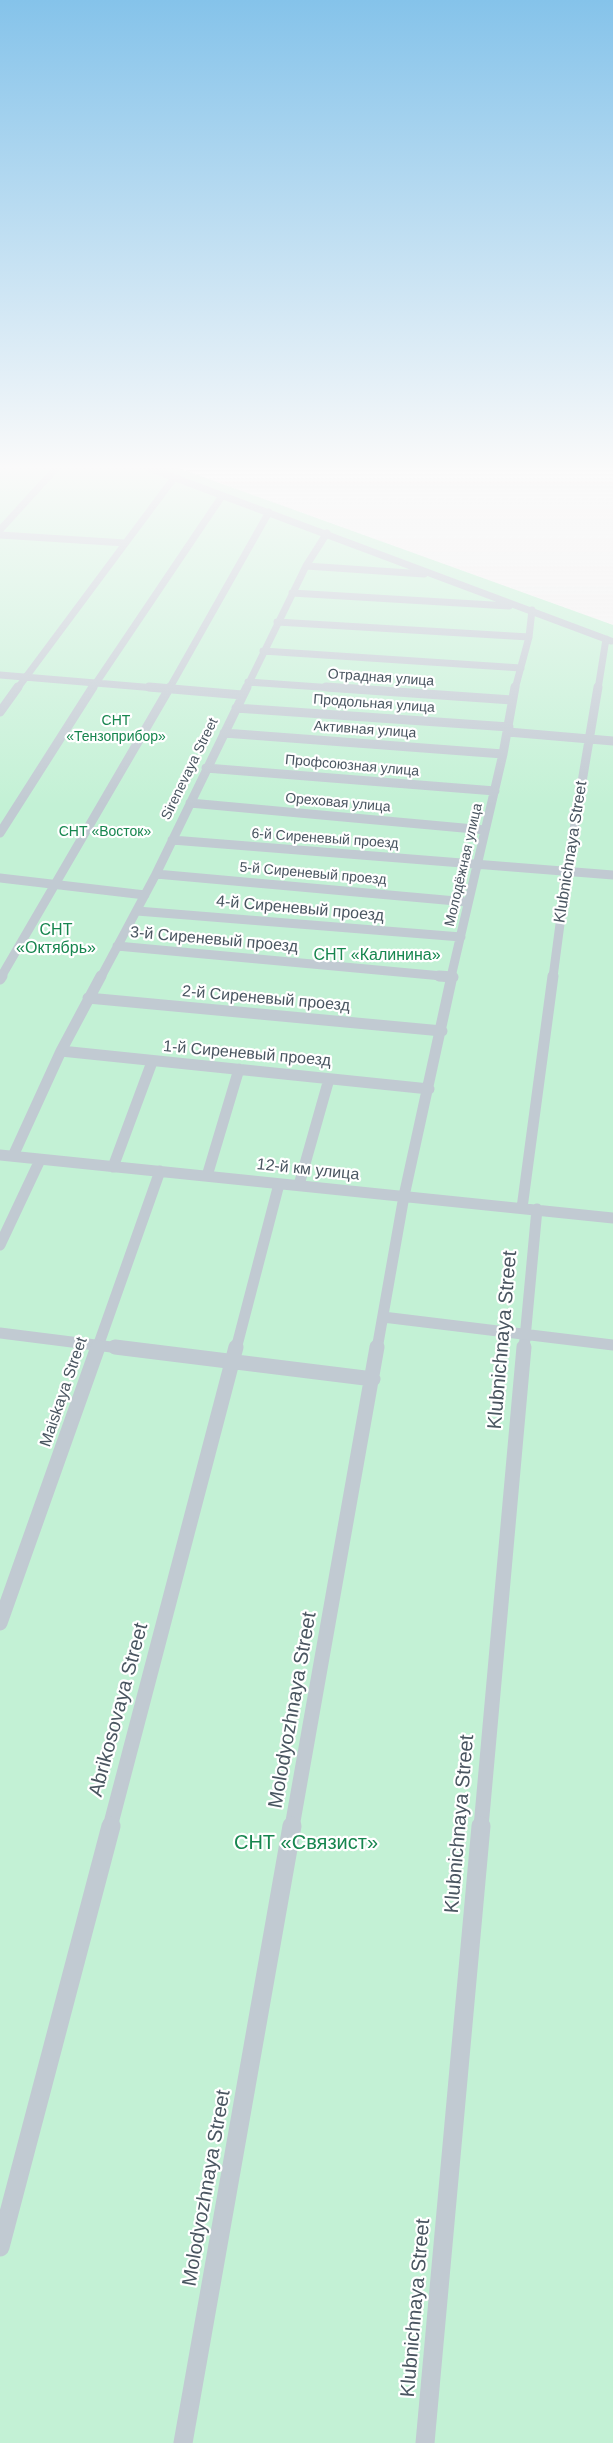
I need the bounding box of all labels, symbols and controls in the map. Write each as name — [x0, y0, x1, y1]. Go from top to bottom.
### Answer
street label: Отрадная улица — [327, 666, 435, 690]
street label: Продольная улица — [313, 691, 435, 717]
park label: СНТ «Тензоприбор» — [66, 713, 166, 746]
street label: Sirenevaya Street — [158, 715, 222, 823]
street label: Активная улица — [313, 718, 417, 742]
street label: Профсоюзная улица — [284, 752, 420, 780]
street label: Klubnichnaya Street — [550, 780, 592, 924]
street label: Ореховая улица — [285, 790, 391, 816]
street label: Молодёжная улица — [442, 802, 486, 928]
park label: СНТ «Восток» — [59, 824, 151, 840]
street label: 6-й Сиреневый проезд — [251, 825, 399, 853]
street label: 5-й Сиреневый проезд — [239, 859, 387, 889]
street label: 4-й Сиреневый проезд — [215, 892, 385, 926]
park label: СНТ «Октябрь» — [16, 921, 96, 959]
street label: 3-й Сиреневый проезд — [129, 923, 299, 957]
park label: СНТ «Калинина» — [313, 946, 441, 966]
street label: 2-й Сиреневый проезд — [181, 982, 351, 1016]
street label: 1-й Сиреневый проезд — [162, 1037, 332, 1071]
street label: 12-й км улица — [256, 1155, 360, 1185]
street label: Klubnichnaya Street — [483, 1250, 523, 1430]
street label: Maiskaya Street — [36, 1335, 92, 1449]
street label: Molodyozhnaya Street — [264, 1610, 322, 1810]
street label: Abrikosovaya Street — [84, 1620, 154, 1800]
street label: Klubnichnaya Street — [440, 1734, 480, 1914]
park label: СНТ «Связист» — [234, 1831, 378, 1855]
street label: Molodyozhnaya Street — [178, 2088, 236, 2288]
street label: Klubnichnaya Street — [396, 2218, 436, 2398]

